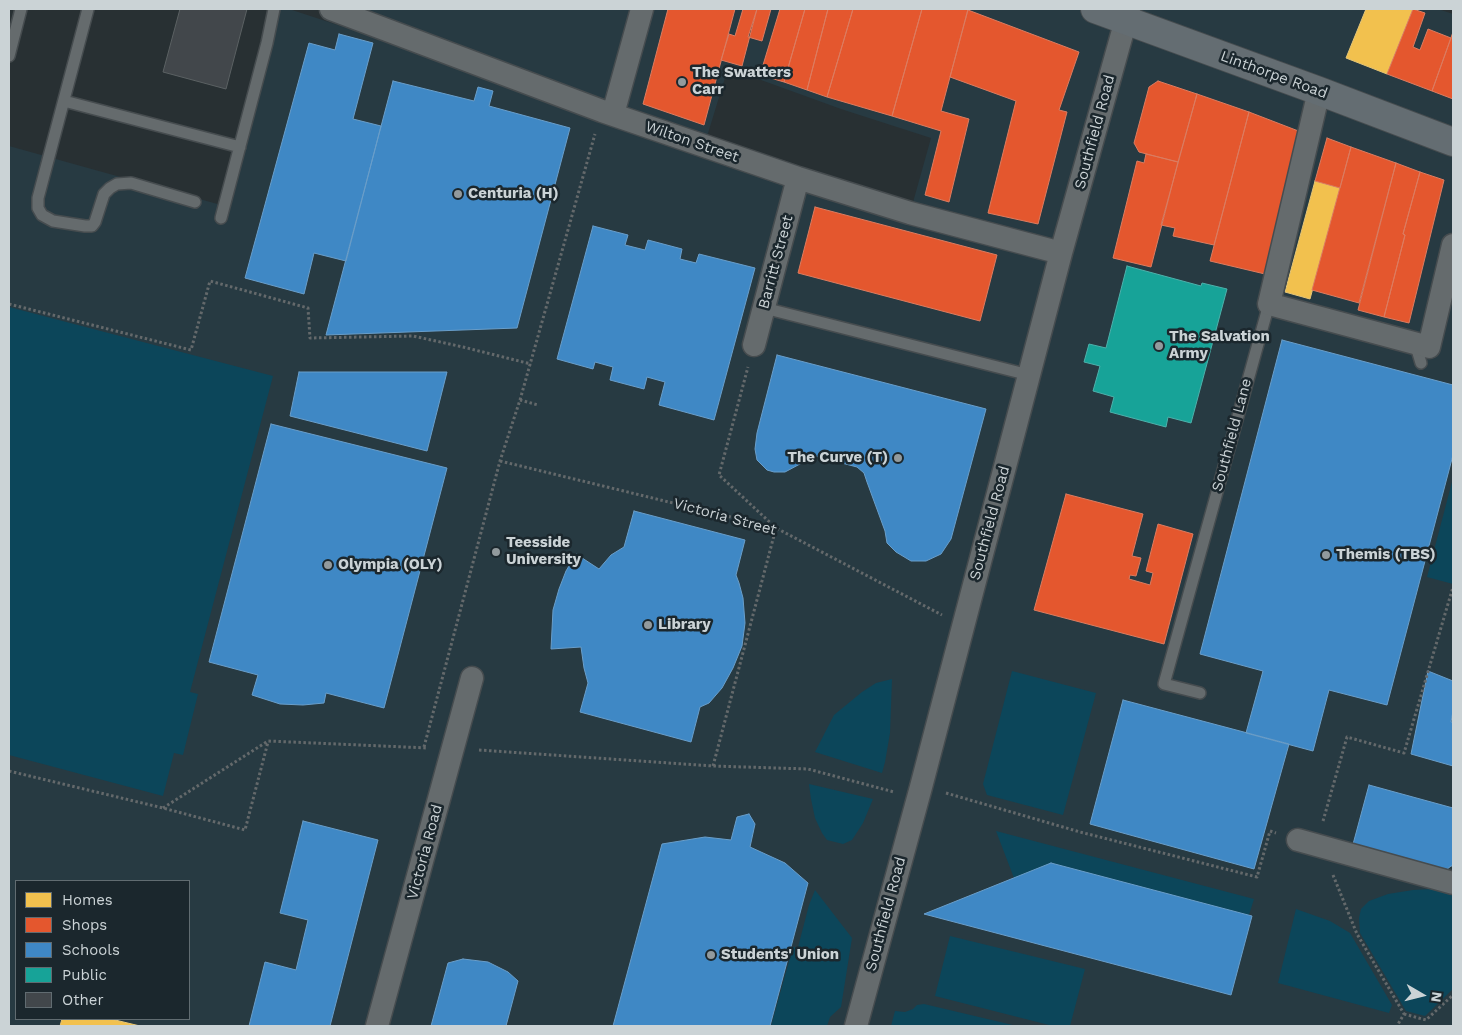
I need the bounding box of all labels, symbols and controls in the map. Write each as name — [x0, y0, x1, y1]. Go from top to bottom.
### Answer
street label: Linthorpe Road — [1218, 47, 1330, 103]
place label: The Swatters Carr — [692, 64, 791, 99]
street label: Southfield Road — [1071, 73, 1119, 191]
marker: The Swatters Carr — [676, 76, 688, 88]
street label: Wilton Street — [643, 118, 741, 166]
place label: Centuria (H) — [468, 185, 558, 203]
marker: Centuria (H) — [452, 188, 464, 200]
street label: Barritt Street — [755, 213, 797, 311]
place label: The Salvation Army — [1169, 328, 1270, 363]
marker: The Salvation Army — [1153, 340, 1165, 352]
street label: Southfield Lane — [1208, 376, 1256, 494]
place label: The Curve (T) — [787, 449, 888, 467]
marker: The Curve (T) — [892, 452, 904, 464]
street label: Southfield Road — [966, 464, 1014, 582]
street label: Victoria Street — [671, 495, 779, 539]
place label: Teesside University — [506, 534, 581, 569]
marker: Teesside University — [490, 546, 502, 558]
place label: Themis (TBS) — [1336, 546, 1436, 564]
marker: Themis (TBS) — [1320, 549, 1332, 561]
place label: Olympia (OLY) — [338, 556, 443, 574]
marker: Olympia (OLY) — [322, 559, 334, 571]
place label: Library — [658, 616, 711, 634]
marker: Library — [642, 619, 654, 631]
street label: Victoria Road — [404, 802, 446, 902]
street label: Southfield Road — [862, 855, 910, 973]
legend — [15, 880, 190, 1020]
text: Homes — [62, 891, 113, 909]
text: Shops — [62, 916, 107, 934]
text: Schools — [62, 941, 120, 959]
place label: Students' Union — [721, 946, 839, 964]
marker: Students' Union — [705, 949, 717, 961]
text: Public — [62, 966, 107, 984]
north arrow — [1397, 970, 1447, 1020]
text: Other — [62, 991, 104, 1009]
text: N — [1428, 991, 1445, 1003]

